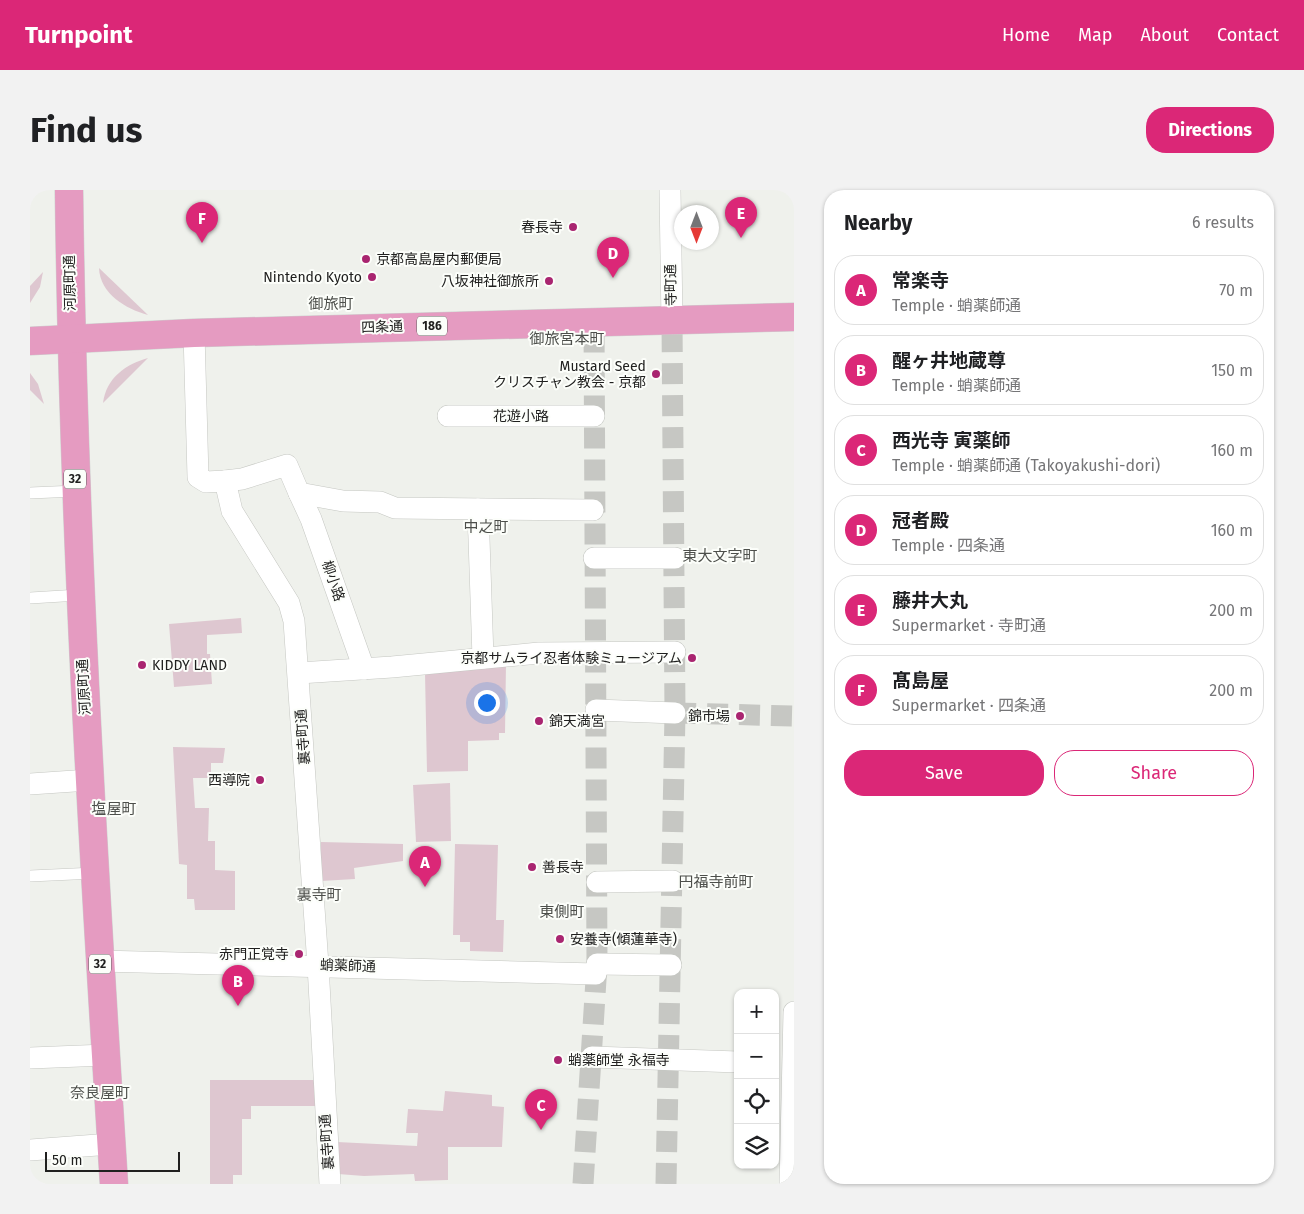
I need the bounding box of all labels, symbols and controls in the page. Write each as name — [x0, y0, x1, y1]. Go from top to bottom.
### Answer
text: Turnpoint — [25, 21, 132, 49]
text: Home — [1002, 24, 1050, 46]
text: Map — [1078, 24, 1112, 46]
text: About — [1140, 24, 1189, 46]
text: Contact — [1217, 24, 1279, 46]
button: Directions — [1146, 107, 1274, 153]
text: Find us — [30, 109, 142, 151]
pin: E — [725, 197, 757, 238]
pin: F — [186, 202, 218, 243]
north arrow — [674, 205, 719, 250]
text: Nearby — [844, 210, 912, 236]
text: 6 results — [1192, 213, 1254, 232]
place label: 春長寺 — [521, 219, 563, 236]
marker: 春長寺 — [567, 221, 579, 233]
pin: D — [597, 237, 629, 278]
place label: 京都高島屋内郵便局 — [376, 251, 502, 268]
marker: 京都高島屋内郵便局 — [360, 253, 372, 265]
street label: 河原町通 — [61, 255, 79, 311]
street label: 寺町通 — [662, 264, 680, 306]
place label: Nintendo Kyoto — [263, 269, 362, 286]
text: 常楽寺 — [892, 269, 949, 292]
marker: Nintendo Kyoto — [366, 271, 378, 283]
place label: 八坂神社御旅所 — [441, 273, 539, 290]
marker: 八坂神社御旅所 — [543, 275, 555, 287]
text: A — [856, 281, 866, 300]
text: 70 m — [1219, 281, 1253, 300]
district label: 御旅町 — [308, 295, 354, 313]
text: Temple · 蛸薬師通 — [892, 296, 1021, 315]
road number: 186 — [417, 316, 447, 336]
street label: 四条通 — [361, 318, 403, 336]
district label: 御旅宮本町 — [529, 330, 605, 348]
text: 醒ヶ井地蔵尊 — [892, 349, 1006, 372]
place label: Mustard Seed クリスチャン教会 - 京都 — [493, 358, 646, 391]
text: B — [856, 361, 866, 380]
text: 150 m — [1211, 361, 1253, 380]
marker: Mustard Seed クリスチャン教会 - 京都 — [650, 368, 662, 380]
text: Temple · 蛸薬師通 — [892, 376, 1021, 395]
street label: 花遊小路 — [493, 408, 549, 425]
text: 西光寺 寅薬師 — [892, 429, 1011, 452]
text: C — [856, 441, 866, 460]
text: 160 m — [1211, 441, 1253, 460]
text: Temple · 蛸薬師通 (Takoyakushi-dori) — [892, 456, 1160, 475]
road number: 32 — [64, 470, 86, 488]
text: 冠者殿 — [892, 509, 949, 532]
district label: 中之町 — [463, 518, 509, 536]
text: D — [856, 521, 866, 540]
text: 160 m — [1211, 521, 1253, 540]
text: Temple · 四条通 — [892, 536, 1005, 555]
district label: 東大文字町 — [682, 547, 758, 565]
street label: 柳小路 — [318, 558, 348, 604]
text: 藤井大丸 — [892, 589, 968, 612]
text: E — [857, 601, 865, 620]
text: 200 m — [1209, 601, 1253, 620]
text: Supermarket · 寺町通 — [892, 616, 1046, 635]
place label: 京都サムライ忍者体験ミュージアム — [460, 650, 682, 667]
marker: 京都サムライ忍者体験ミュージアム — [686, 652, 698, 664]
place label: KIDDY LAND — [152, 657, 227, 674]
street label: 河原町通 — [74, 659, 94, 715]
marker: KIDDY LAND — [136, 659, 148, 671]
text: 髙島屋 — [892, 669, 949, 692]
text: F — [857, 681, 865, 700]
text: 200 m — [1209, 681, 1253, 700]
your location — [474, 690, 500, 716]
text: Supermarket · 四条通 — [892, 696, 1046, 715]
street label: 裏寺町通 — [293, 708, 313, 766]
place label: 錦市場 — [688, 708, 730, 725]
marker: 錦市場 — [734, 710, 746, 722]
place label: 錦天満宮 — [549, 713, 605, 730]
marker: 錦天満宮 — [533, 715, 545, 727]
button: Save — [844, 750, 1044, 796]
button: Share — [1054, 750, 1254, 796]
place label: 西導院 — [208, 772, 250, 789]
marker: 西導院 — [254, 774, 266, 786]
district label: 塩屋町 — [91, 800, 137, 818]
pin: A — [409, 846, 441, 887]
place label: 善長寺 — [542, 859, 584, 876]
marker: 善長寺 — [526, 861, 538, 873]
district label: 円福寺前町 — [678, 873, 754, 891]
district label: 裏寺町 — [296, 886, 342, 904]
district label: 東側町 — [539, 903, 585, 921]
place label: 安養寺(傾蓮華寺) — [570, 931, 677, 948]
marker: 安養寺(傾蓮華寺) — [554, 933, 566, 945]
place label: 赤門正覚寺 — [219, 946, 289, 963]
marker: 赤門正覚寺 — [293, 948, 305, 960]
road number: 32 — [89, 954, 111, 974]
street label: 蛸薬師通 — [320, 957, 376, 975]
pin: B — [222, 965, 254, 1006]
map controls — [734, 989, 779, 1169]
button: + — [734, 989, 779, 1034]
button: − — [734, 1034, 779, 1079]
place label: 蛸薬師堂 永福寺 — [568, 1052, 670, 1069]
marker: 蛸薬師堂 永福寺 — [552, 1054, 564, 1066]
button: locate — [734, 1079, 779, 1124]
district label: 奈良屋町 — [70, 1084, 130, 1102]
pin: C — [525, 1089, 557, 1130]
street label: 裏寺町通 — [317, 1113, 337, 1171]
button: layers — [734, 1124, 779, 1169]
scale bar — [45, 1149, 180, 1172]
text: 50 m — [52, 1152, 83, 1169]

